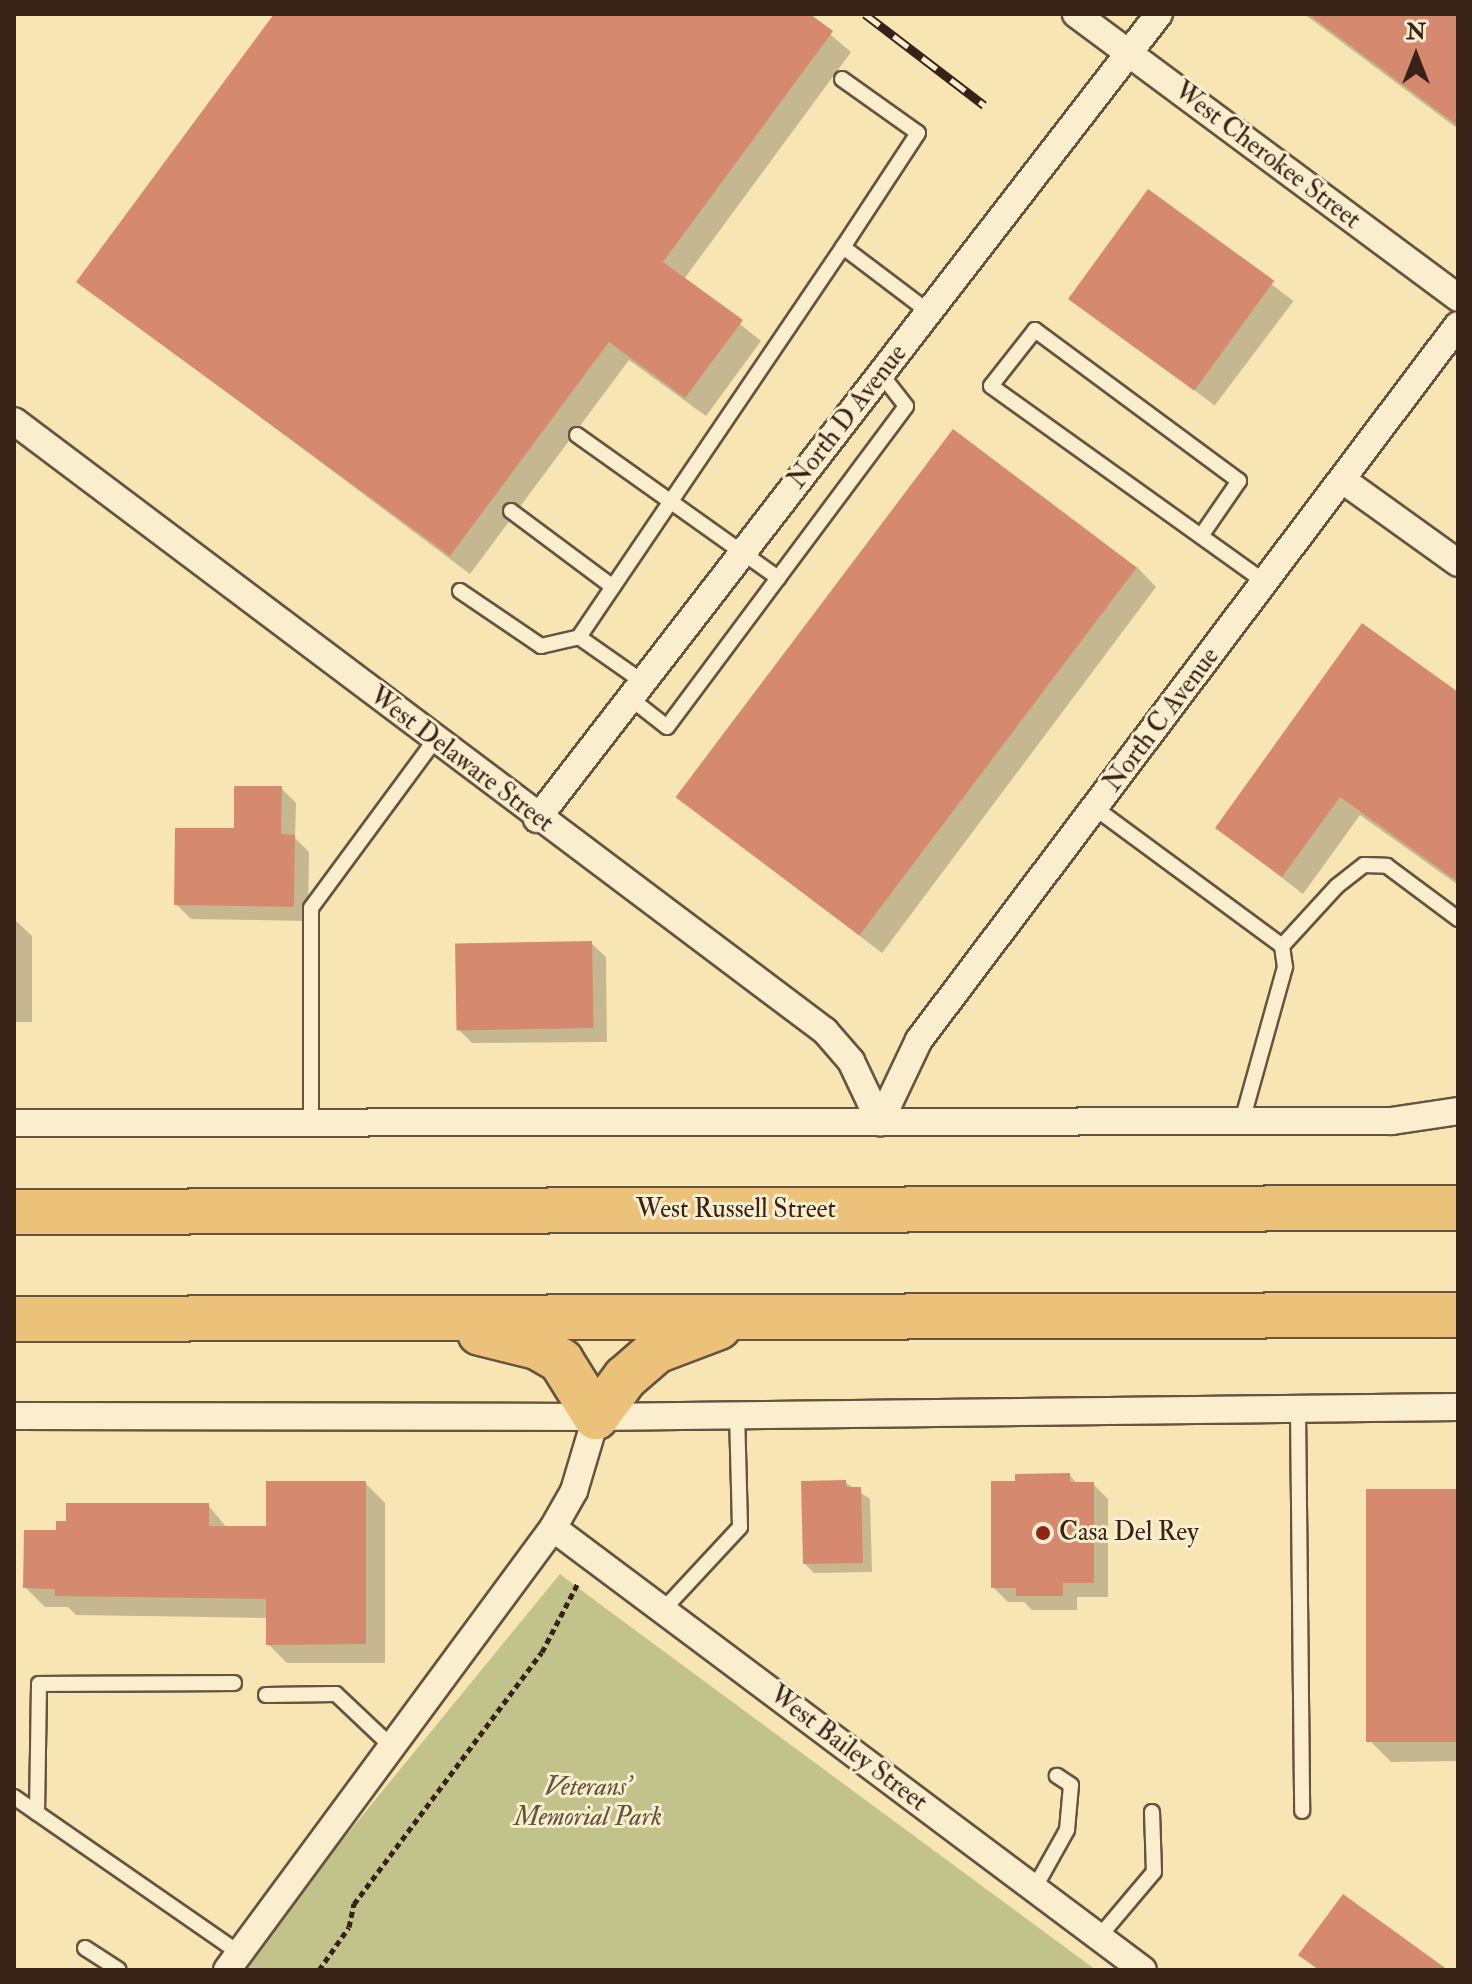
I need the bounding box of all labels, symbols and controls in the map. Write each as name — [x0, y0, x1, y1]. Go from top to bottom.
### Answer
north arrow — [1376, 16, 1456, 96]
text: N — [1406, 18, 1426, 46]
street label: West Cherokee Street — [1168, 76, 1366, 236]
street label: North D Avenue — [782, 339, 914, 495]
street label: North C Avenue — [1098, 642, 1226, 798]
street label: West Delaware Street — [363, 681, 559, 839]
street label: West Russell Street — [636, 1194, 836, 1226]
place label: Casa Del Rey — [1059, 1517, 1199, 1549]
marker: Casa Del Rey — [1034, 1524, 1052, 1542]
street label: West Bailey Street — [763, 1680, 933, 1818]
park label: Veterans' Memorial Park — [514, 1772, 662, 1834]

